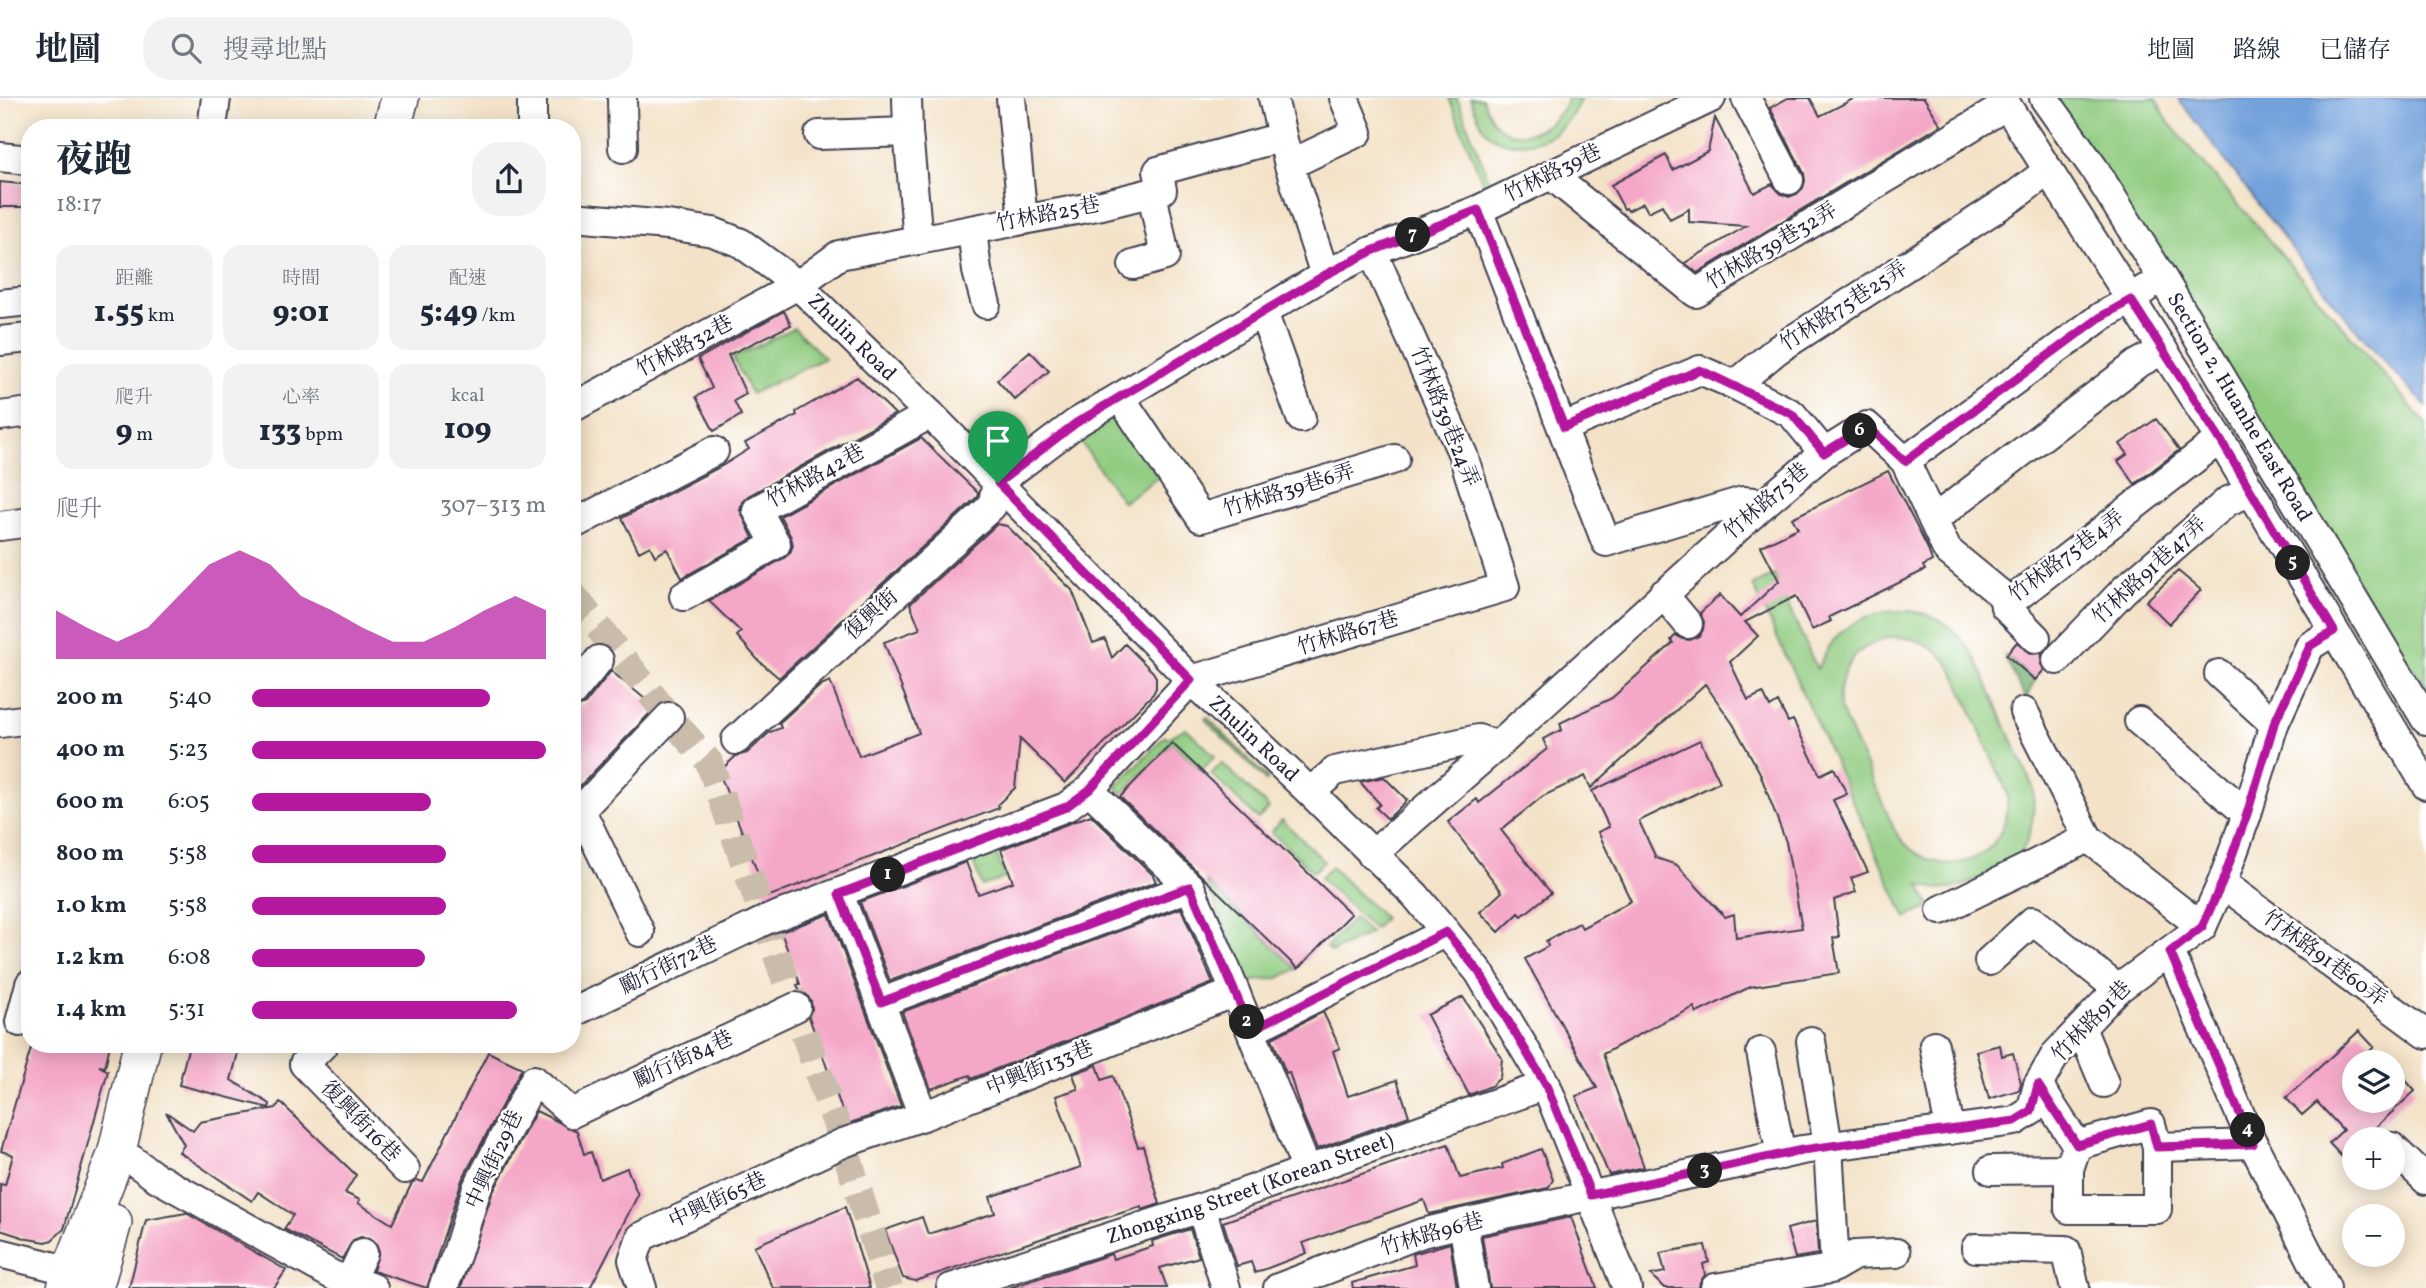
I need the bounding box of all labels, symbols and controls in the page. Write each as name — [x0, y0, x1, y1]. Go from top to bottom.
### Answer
search box — [143, 17, 633, 80]
text: 地圖 — [35, 29, 101, 75]
icon: search — [167, 29, 205, 67]
text: 搜尋地點 — [223, 33, 327, 69]
text: 地圖 — [2147, 34, 2195, 68]
text: 路線 — [2233, 34, 2281, 68]
text: 已儲存 — [2319, 34, 2391, 68]
text: 夜跑 — [56, 136, 132, 189]
street label: 竹林路39巷 — [1499, 138, 1607, 210]
button: share — [472, 142, 546, 216]
text: 18:17 — [56, 189, 102, 221]
street label: 竹林路25巷 — [994, 191, 1102, 239]
street label: 竹林路39巷32弄 — [1701, 196, 1843, 298]
pin: 7 — [1396, 218, 1430, 252]
text: 7 — [1408, 221, 1417, 247]
street label: 竹林路75巷25弄 — [1775, 255, 1913, 359]
text: 距離 — [115, 266, 153, 292]
text: 時間 — [282, 266, 320, 292]
text: 配速 — [449, 266, 487, 292]
street label: Zhulin Road — [801, 287, 903, 388]
street label: Section 2, Huanhe East Road — [2160, 287, 2319, 527]
text: 1.55 — [94, 292, 144, 334]
text: 9:01 — [272, 292, 329, 334]
text: 5:49 — [420, 292, 478, 334]
text: km — [144, 303, 175, 329]
text: /km — [478, 303, 516, 329]
street label: 竹林路32巷 — [631, 309, 739, 385]
street label: 竹林路39巷24弄 — [1403, 342, 1485, 492]
text: kcal — [451, 383, 485, 409]
text: 爬升 — [115, 385, 153, 411]
text: 心率 — [282, 385, 320, 411]
text: 109 — [444, 409, 492, 451]
text: 9 — [116, 411, 133, 453]
text: 133 — [259, 411, 301, 453]
pin — [968, 411, 1028, 483]
pin: 6 — [1842, 414, 1878, 448]
text: 6 — [1854, 417, 1865, 443]
text: m — [133, 422, 153, 448]
text: bpm — [301, 422, 343, 448]
icon: arrive — [979, 422, 1017, 460]
street label: 竹林路42巷 — [762, 438, 870, 516]
street label: 竹林路39巷6弄 — [1219, 457, 1359, 525]
street label: 竹林路75巷 — [1718, 457, 1816, 547]
text: 307–313 m — [440, 490, 546, 522]
text: 爬升 — [56, 494, 102, 526]
street label: 竹林路75巷4弄 — [2003, 504, 2131, 610]
street label: 竹林路91巷47弄 — [2086, 510, 2214, 632]
pin: 5 — [2276, 546, 2310, 580]
text: 5 — [2288, 549, 2297, 575]
street label: 復興街 — [839, 583, 905, 647]
street label: 竹林路67巷 — [1294, 605, 1402, 663]
text: 200 m — [56, 682, 123, 714]
text: 5:40 — [168, 682, 212, 714]
street label: Zhulin Road — [1202, 689, 1305, 789]
text: 400 m — [56, 734, 125, 766]
text: 5:23 — [168, 734, 208, 766]
text: 600 m — [56, 786, 124, 818]
text: 6:05 — [168, 786, 210, 818]
text: 800 m — [56, 838, 124, 870]
text: 5:58 — [168, 838, 207, 870]
pin: 1 — [870, 858, 906, 892]
text: 1 — [884, 861, 891, 887]
text: 1.0 km — [56, 890, 127, 922]
text: 5:58 — [168, 890, 207, 922]
street label: 竹林路91巷60弄 — [2256, 904, 2392, 1014]
street label: 勵行街72巷 — [615, 930, 723, 1002]
text: 1.2 km — [56, 942, 125, 974]
text: 6:08 — [168, 942, 211, 974]
street label: 竹林路91巷 — [2046, 975, 2138, 1069]
text: 1.4 km — [56, 994, 127, 1026]
text: 5:31 — [168, 994, 205, 1026]
pin: 2 — [1230, 1004, 1264, 1040]
text: 2 — [1242, 1008, 1251, 1034]
street label: 勵行街84巷 — [630, 1024, 738, 1096]
street label: 中興街133巷 — [982, 1034, 1098, 1104]
map controls — [2342, 1050, 2405, 1267]
button: layers — [2342, 1050, 2405, 1113]
street label: 復興街16巷 — [314, 1075, 406, 1169]
street label: 中興街29巷 — [459, 1106, 531, 1214]
pin: 4 — [2230, 1112, 2266, 1148]
text: 4 — [2242, 1116, 2253, 1142]
street label: Zhongxing Street (Korean Street) — [1103, 1126, 1398, 1252]
button: + — [2342, 1127, 2405, 1190]
pin: 3 — [1688, 1154, 1722, 1188]
text: 3 — [1700, 1157, 1709, 1183]
street label: 中興街65巷 — [664, 1166, 772, 1236]
button: − — [2342, 1204, 2405, 1267]
street label: 竹林路96巷 — [1377, 1206, 1487, 1264]

